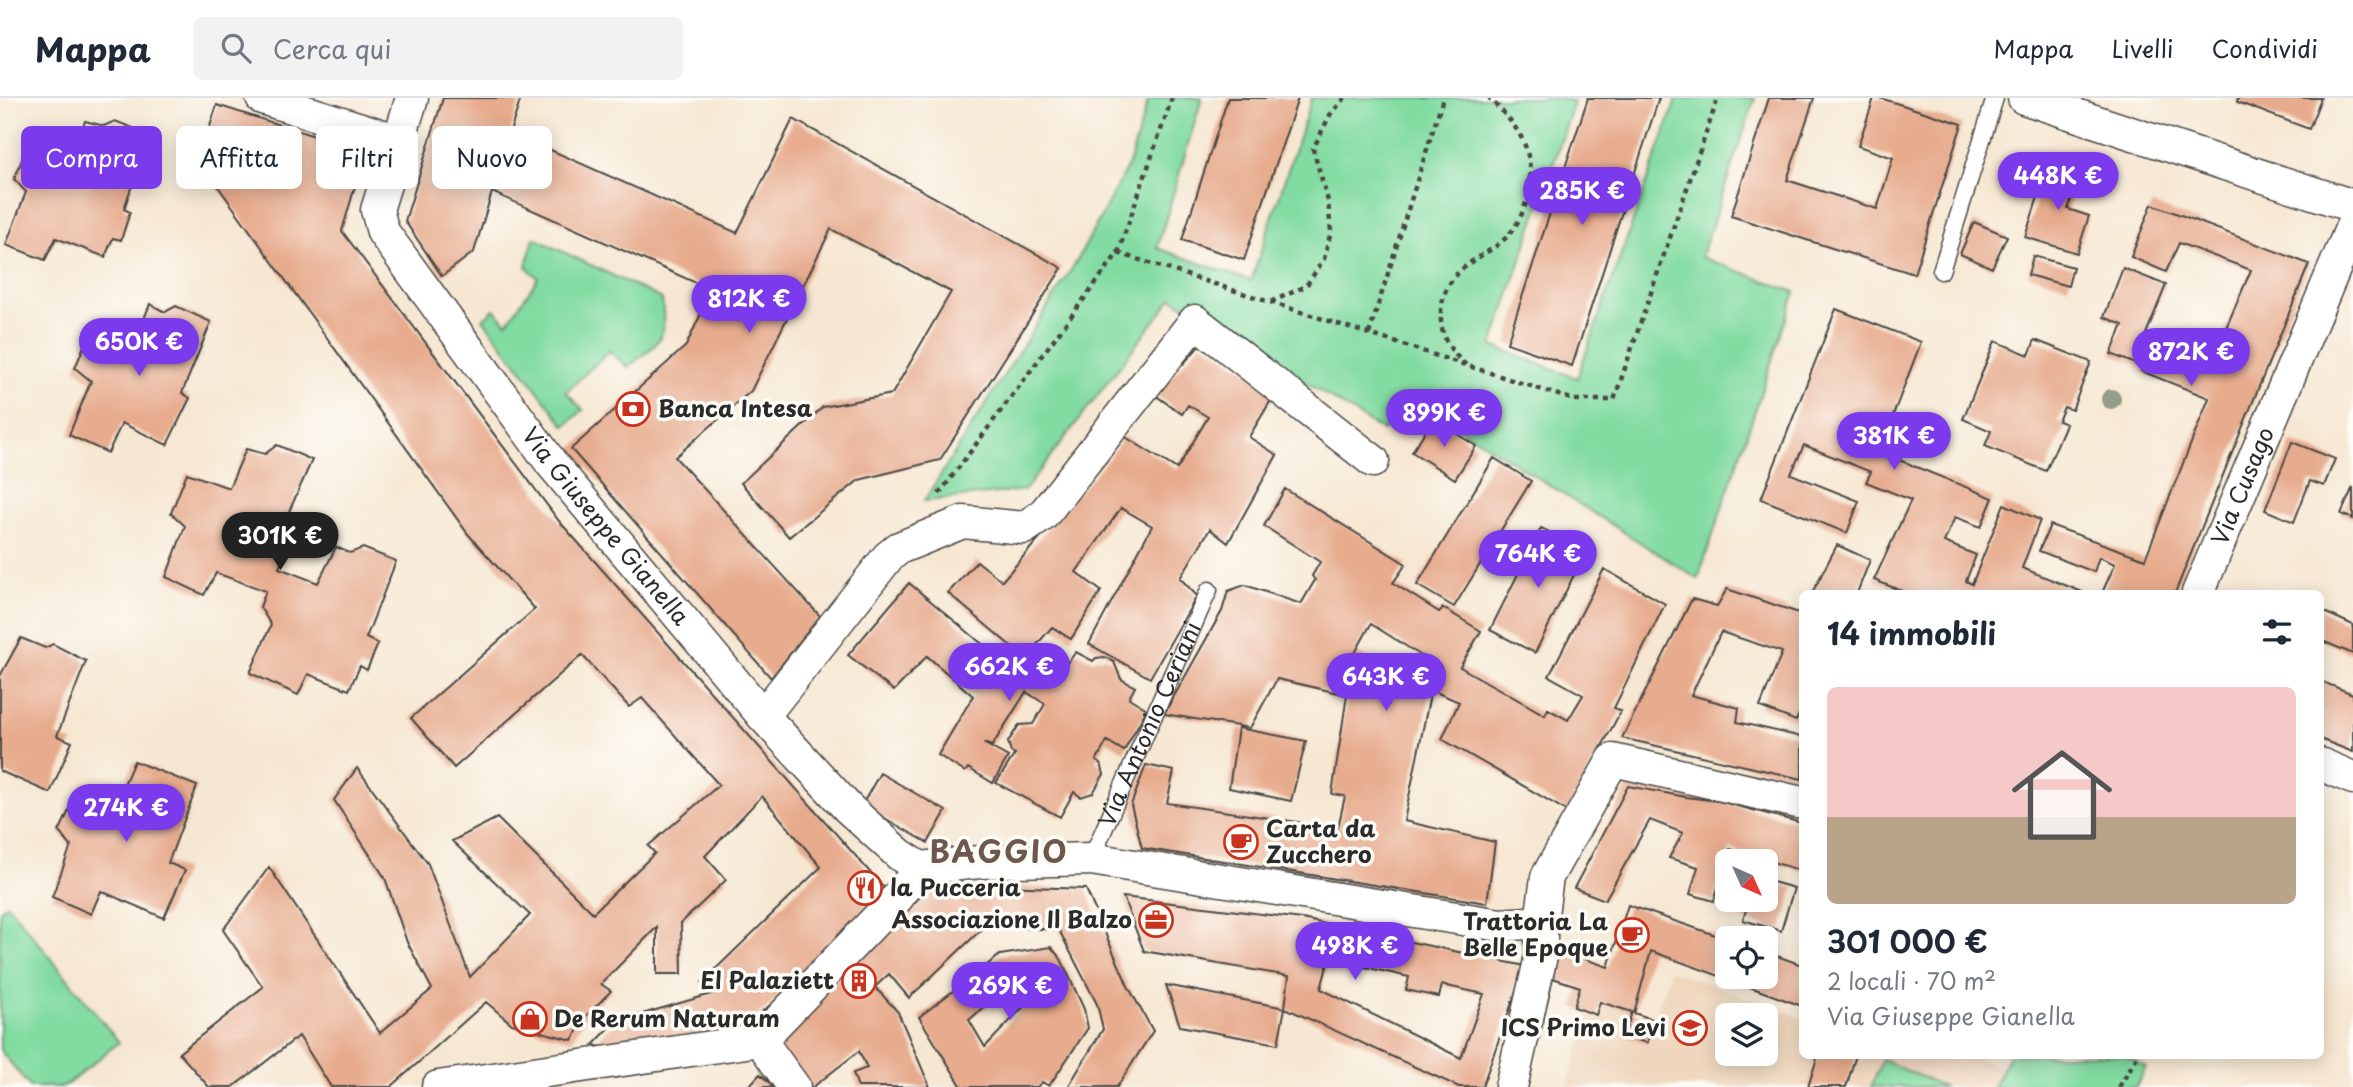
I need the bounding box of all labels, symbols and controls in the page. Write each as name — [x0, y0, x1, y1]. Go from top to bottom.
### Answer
search box — [193, 17, 683, 80]
text: Mappa — [35, 23, 151, 73]
icon: search — [217, 29, 255, 67]
text: Cerca qui — [273, 29, 392, 68]
text: Mappa — [1994, 30, 2073, 66]
text: Livelli — [2111, 30, 2174, 66]
text: Condividi — [2212, 30, 2318, 66]
chip: Compra — [21, 126, 162, 189]
chip: Affitta — [176, 126, 302, 189]
chip: Filtri — [316, 126, 418, 189]
chip: Nuovo — [432, 126, 552, 189]
pin: 448K € — [2001, 152, 2115, 212]
text: 448K € — [2014, 157, 2102, 192]
pin: 285K € — [1525, 167, 1639, 227]
text: 285K € — [1539, 172, 1625, 207]
pin: 812K € — [692, 275, 806, 335]
text: 812K € — [708, 280, 790, 315]
pin: 650K € — [82, 318, 196, 378]
text: 650K € — [95, 323, 183, 358]
pin: 872K € — [2134, 328, 2248, 388]
text: 872K € — [2148, 333, 2234, 368]
bank icon: Banca Intesa — [614, 390, 652, 428]
place label: Banca Intesa — [658, 390, 813, 425]
pin: 899K € — [1387, 390, 1501, 449]
text: 899K € — [1402, 394, 1486, 429]
pin: 381K € — [1837, 412, 1951, 472]
text: 381K € — [1853, 417, 1935, 452]
street label: Via Giuseppe Gianella — [514, 419, 699, 633]
street label: Via Cusago — [2201, 421, 2282, 550]
pin: 301K € — [223, 512, 337, 572]
text: 301K € — [238, 517, 322, 552]
pin: 764K € — [1481, 531, 1595, 590]
text: 764K € — [1495, 535, 1581, 570]
text: 14 immobili — [1827, 610, 1996, 655]
icon: filters — [2258, 613, 2296, 651]
street label: Via Antonio Ceriani — [1088, 616, 1209, 832]
pin: 662K € — [952, 644, 1066, 703]
text: 662K € — [964, 648, 1054, 683]
pin: 643K € — [1329, 654, 1443, 713]
text: 643K € — [1342, 658, 1430, 693]
icon: home — [1999, 732, 2125, 858]
pin: 274K € — [69, 784, 183, 844]
text: 274K € — [83, 789, 169, 824]
place label: Carta da Zucchero — [1266, 810, 1375, 871]
cafe icon: Carta da Zucchero — [1222, 823, 1260, 861]
district label: BAGGIO — [929, 828, 1069, 873]
north arrow — [1715, 849, 1778, 912]
map controls — [1715, 849, 1778, 1066]
restaurant icon: la Pucceria — [846, 869, 884, 907]
place label: la Pucceria — [890, 869, 1021, 904]
place label: Associazione Il Balzo — [892, 901, 1132, 936]
office icon: Associazione Il Balzo — [1137, 901, 1175, 939]
place label: Trattoria La Belle Epoque — [1463, 903, 1608, 964]
cafe icon: Trattoria La Belle Epoque — [1613, 916, 1651, 954]
text: 301 000 € — [1827, 918, 1988, 963]
pin: 498K € — [1298, 922, 1412, 982]
button: locate — [1715, 926, 1778, 989]
text: 498K € — [1311, 927, 1399, 962]
place label: El Palaziett — [700, 962, 834, 997]
building icon: El Palaziett — [840, 962, 878, 1000]
pin: 269K € — [953, 962, 1067, 1022]
text: 2 locali · 70 m² — [1827, 963, 1996, 998]
text: 269K € — [967, 967, 1053, 1002]
text: Via Giuseppe Gianella — [1827, 998, 2075, 1033]
shop icon: De Rerum Naturam — [511, 1000, 549, 1038]
place label: De Rerum Naturam — [554, 1000, 780, 1035]
button: layers — [1715, 1003, 1778, 1066]
place label: ICS Primo Levi — [1501, 1009, 1666, 1044]
school or university icon: ICS Primo Levi — [1671, 1009, 1709, 1047]

